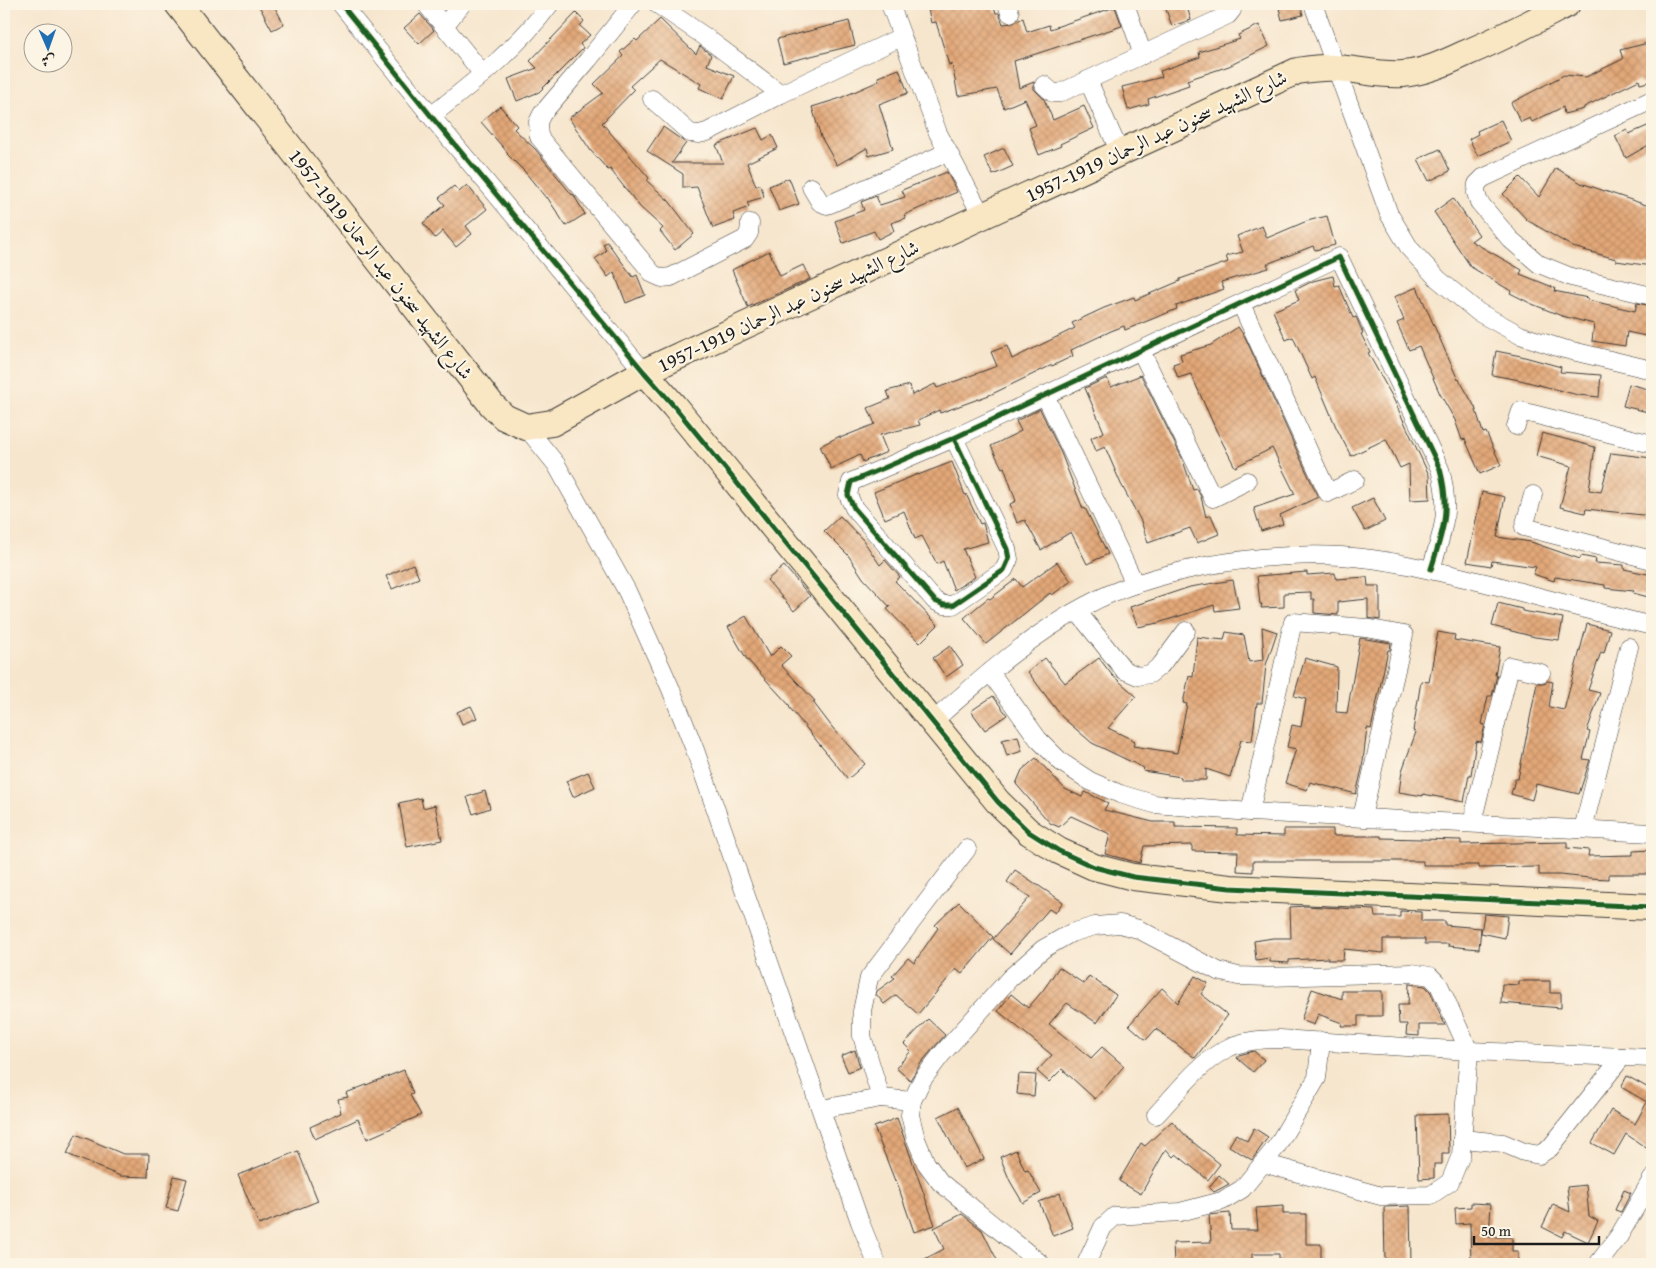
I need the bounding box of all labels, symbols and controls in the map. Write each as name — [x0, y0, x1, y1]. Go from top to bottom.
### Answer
north arrow — [22, 22, 72, 72]
text: ش — [41, 51, 56, 71]
street label: شارع الشهيد سحنون عبد الرحمان 1919-1957 — [1020, 62, 1293, 213]
street label: شارع الشهيد سحنون عبد الرحمان 1919-1957 — [279, 142, 481, 388]
street label: شارع الشهيد سحنون عبد الرحمان 1919-1957 — [652, 232, 925, 383]
scale bar — [1474, 1213, 1598, 1245]
text: 50 m — [1481, 1220, 1512, 1241]

